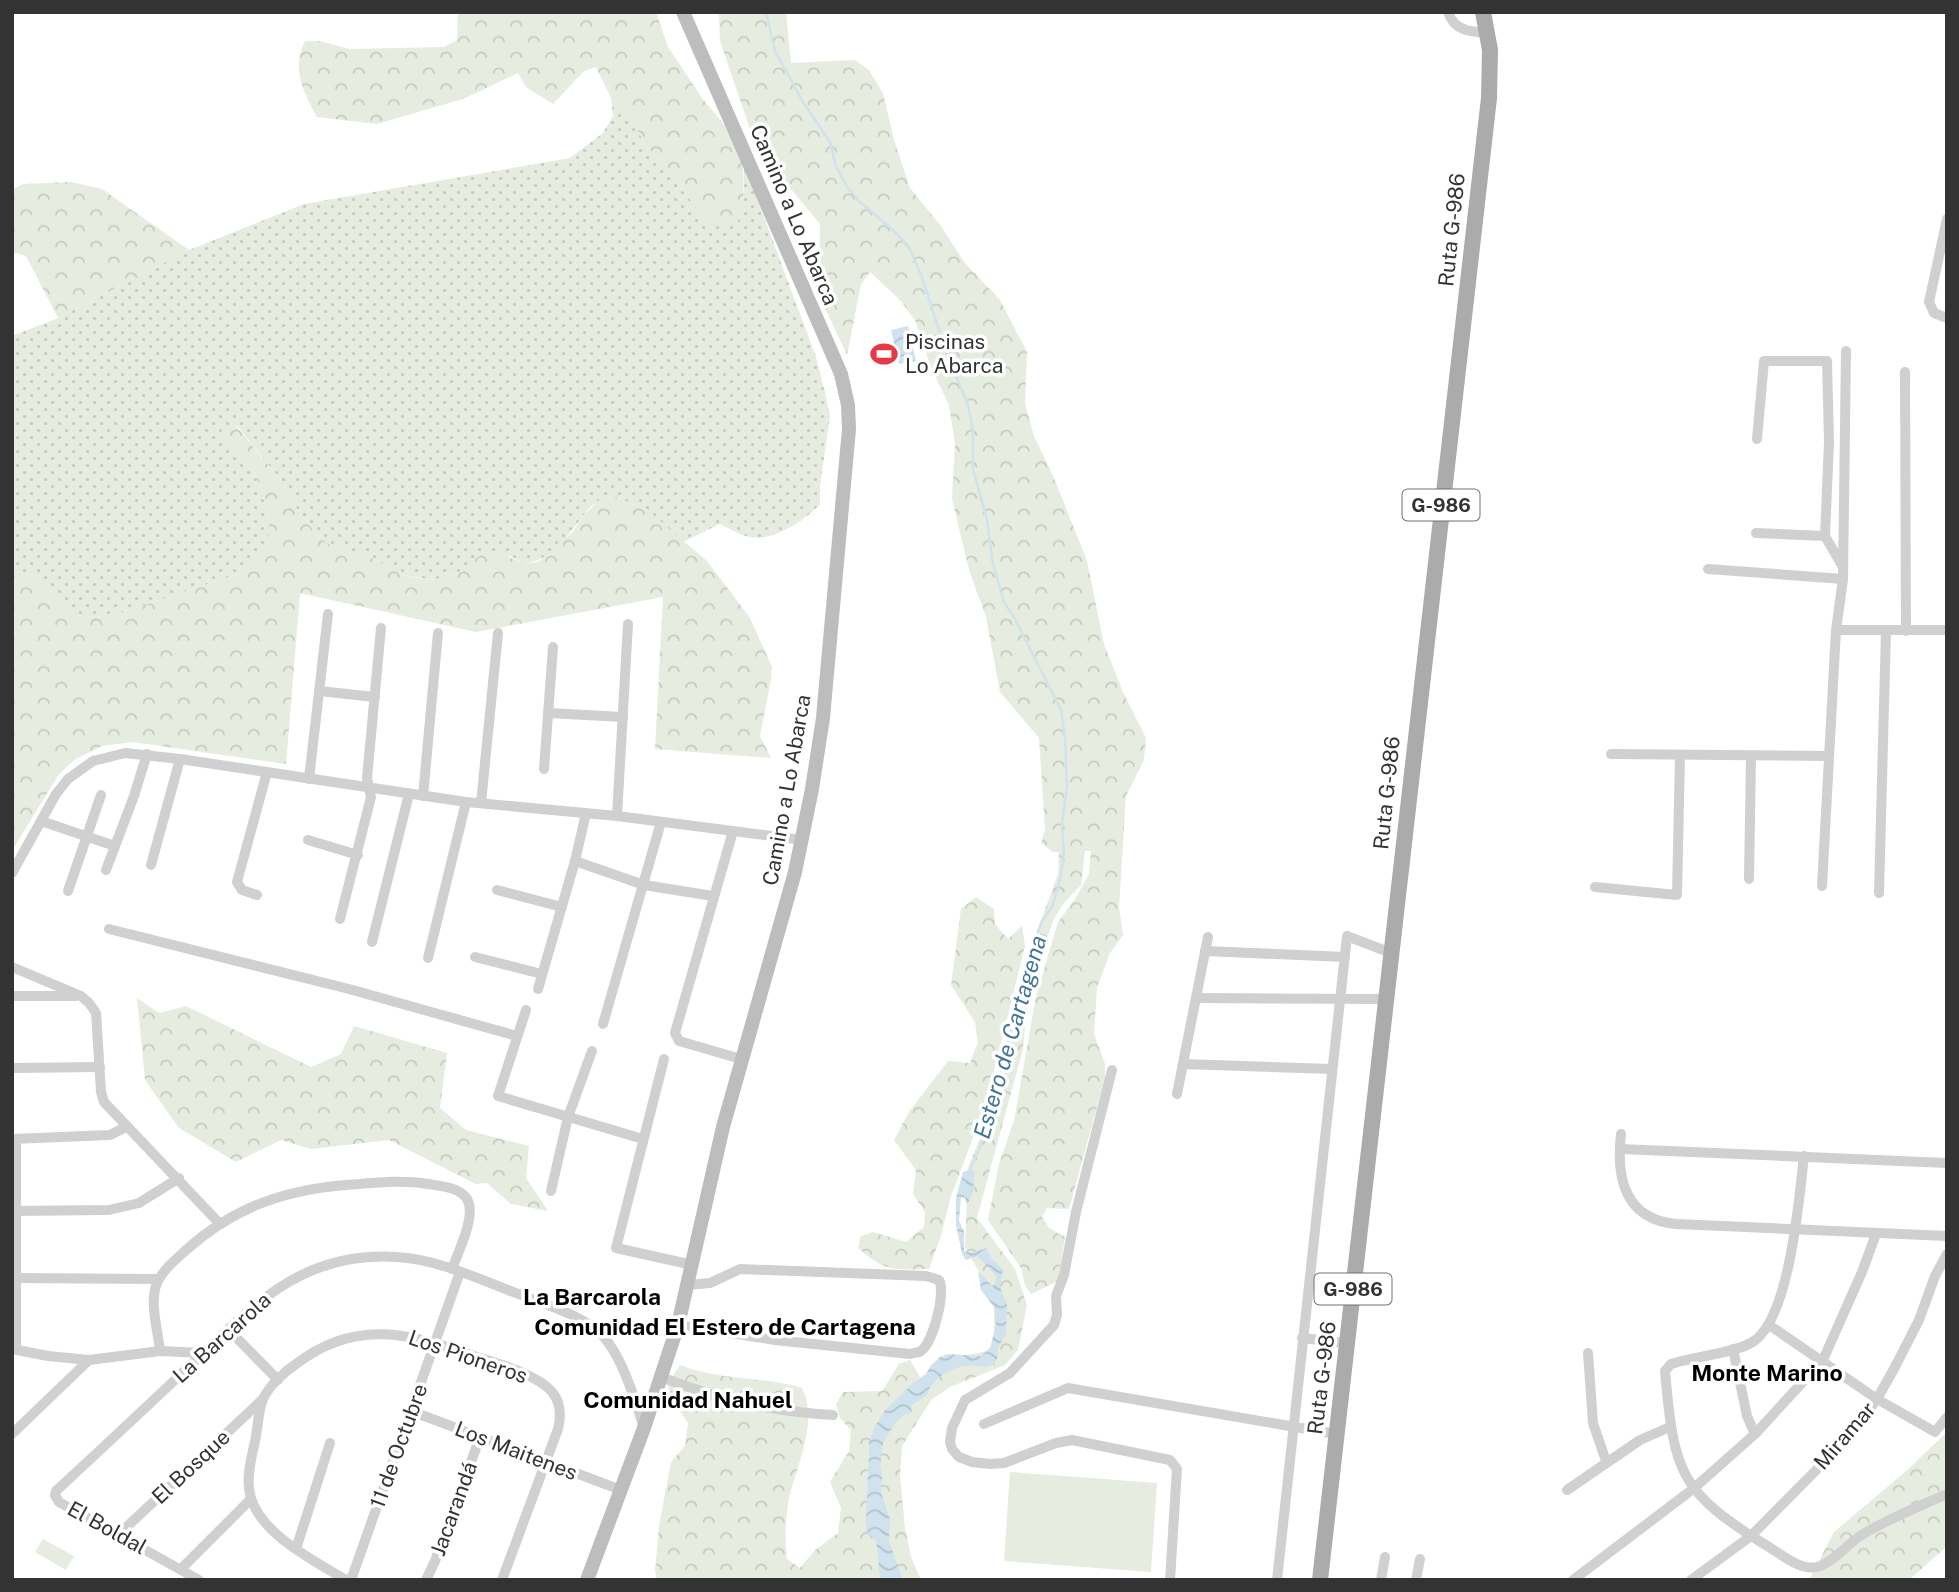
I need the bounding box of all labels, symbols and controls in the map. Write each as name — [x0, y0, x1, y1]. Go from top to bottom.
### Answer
street label: Camino a Lo Abarca — [745, 121, 844, 309]
street label: Ruta G-986 — [1433, 172, 1470, 288]
place label: Piscinas Lo Abarca — [905, 329, 1003, 378]
sports icon: Piscinas Lo Abarca — [869, 339, 899, 369]
road number: G-986 — [1402, 490, 1480, 520]
street label: Camino a Lo Abarca — [757, 692, 816, 887]
street label: Ruta G-986 — [1368, 735, 1405, 851]
water label: Estero de Cartagena — [968, 932, 1051, 1142]
road number: G-986 — [1314, 1274, 1392, 1304]
district label: La Barcarola — [523, 1283, 661, 1310]
street label: La Barcarola — [168, 1287, 276, 1388]
district label: Comunidad El Estero de Cartagena — [534, 1313, 916, 1340]
street label: Ruta G-986 — [1302, 1320, 1341, 1436]
street label: Los Pioneros — [405, 1325, 531, 1389]
district label: Monte Marino — [1691, 1359, 1843, 1386]
street label: 11 de Octubre — [364, 1380, 433, 1511]
district label: Comunidad Nahuel — [583, 1386, 793, 1413]
street label: Miramar — [1809, 1397, 1881, 1475]
street label: Los Maitenes — [452, 1416, 581, 1485]
street label: El Bosque — [147, 1424, 235, 1509]
street label: Jacarandá — [425, 1458, 482, 1559]
street label: El Boldal — [63, 1496, 151, 1559]

